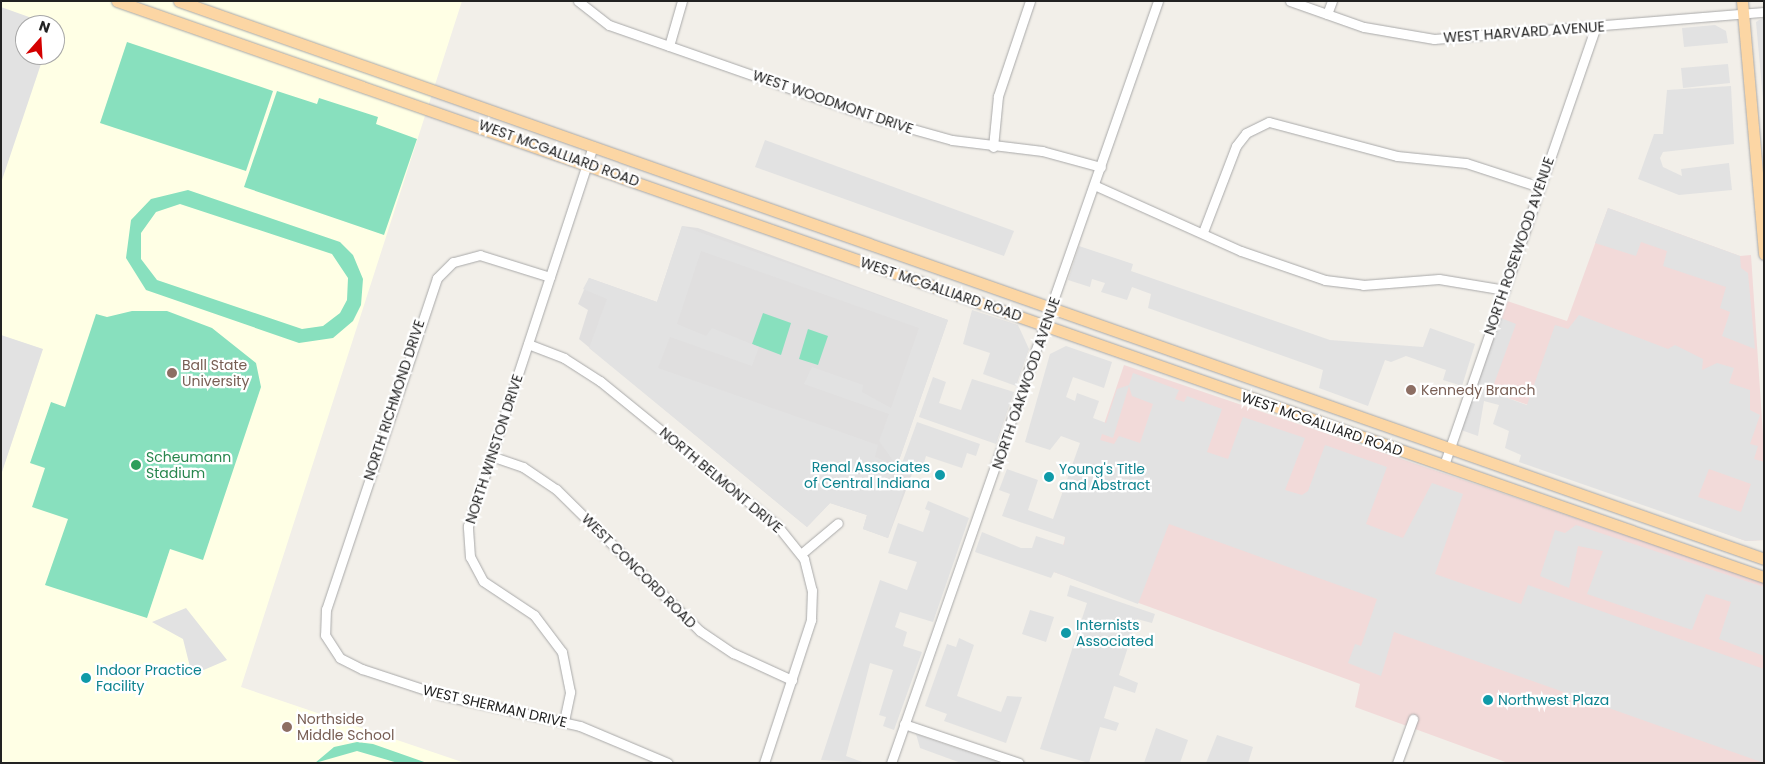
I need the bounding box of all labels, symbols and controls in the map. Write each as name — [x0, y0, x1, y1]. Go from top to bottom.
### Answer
north arrow — [15, 15, 65, 65]
text: N — [36, 16, 53, 38]
street label: WEST HARVARD AVENUE — [1443, 18, 1605, 46]
street label: WEST WOODMONT DRIVE — [751, 67, 915, 137]
street label: WEST MCGALLIARD ROAD — [476, 116, 642, 190]
street label: NORTH ROSEWOOD AVENUE — [1481, 155, 1557, 337]
street label: WEST MCGALLIARD ROAD — [858, 253, 1024, 325]
street label: NORTH OAKWOOD AVENUE — [989, 295, 1063, 471]
street label: NORTH RICHMOND DRIVE — [360, 318, 428, 482]
place label: Ball State University — [182, 357, 249, 390]
marker: Ball State University — [166, 367, 178, 379]
street label: NORTH WINSTON DRIVE — [462, 372, 526, 526]
place label: Kennedy Branch — [1421, 382, 1535, 398]
marker: Kennedy Branch — [1405, 384, 1417, 396]
street label: WEST MCGALLIARD ROAD — [1239, 388, 1405, 460]
street label: NORTH BELMONT DRIVE — [656, 424, 786, 536]
place label: Scheumann Stadium — [146, 449, 231, 482]
marker: Scheumann Stadium — [130, 459, 142, 471]
place label: Renal Associates of Central Indiana — [804, 459, 930, 492]
place label: Young's Title and Abstract — [1059, 461, 1150, 494]
marker: Renal Associates of Central Indiana — [934, 469, 946, 481]
marker: Young's Title and Abstract — [1043, 471, 1055, 483]
street label: WEST CONCORD ROAD — [578, 510, 700, 632]
place label: Internists Associated — [1076, 617, 1154, 650]
marker: Internists Associated — [1060, 627, 1072, 639]
place label: Indoor Practice Facility — [96, 662, 202, 694]
marker: Indoor Practice Facility — [80, 672, 92, 684]
street label: WEST SHERMAN DRIVE — [421, 681, 569, 731]
place label: Northwest Plaza — [1498, 692, 1609, 708]
marker: Northwest Plaza — [1482, 694, 1494, 706]
place label: Northside Middle School — [297, 711, 394, 744]
marker: Northside Middle School — [281, 721, 293, 733]

